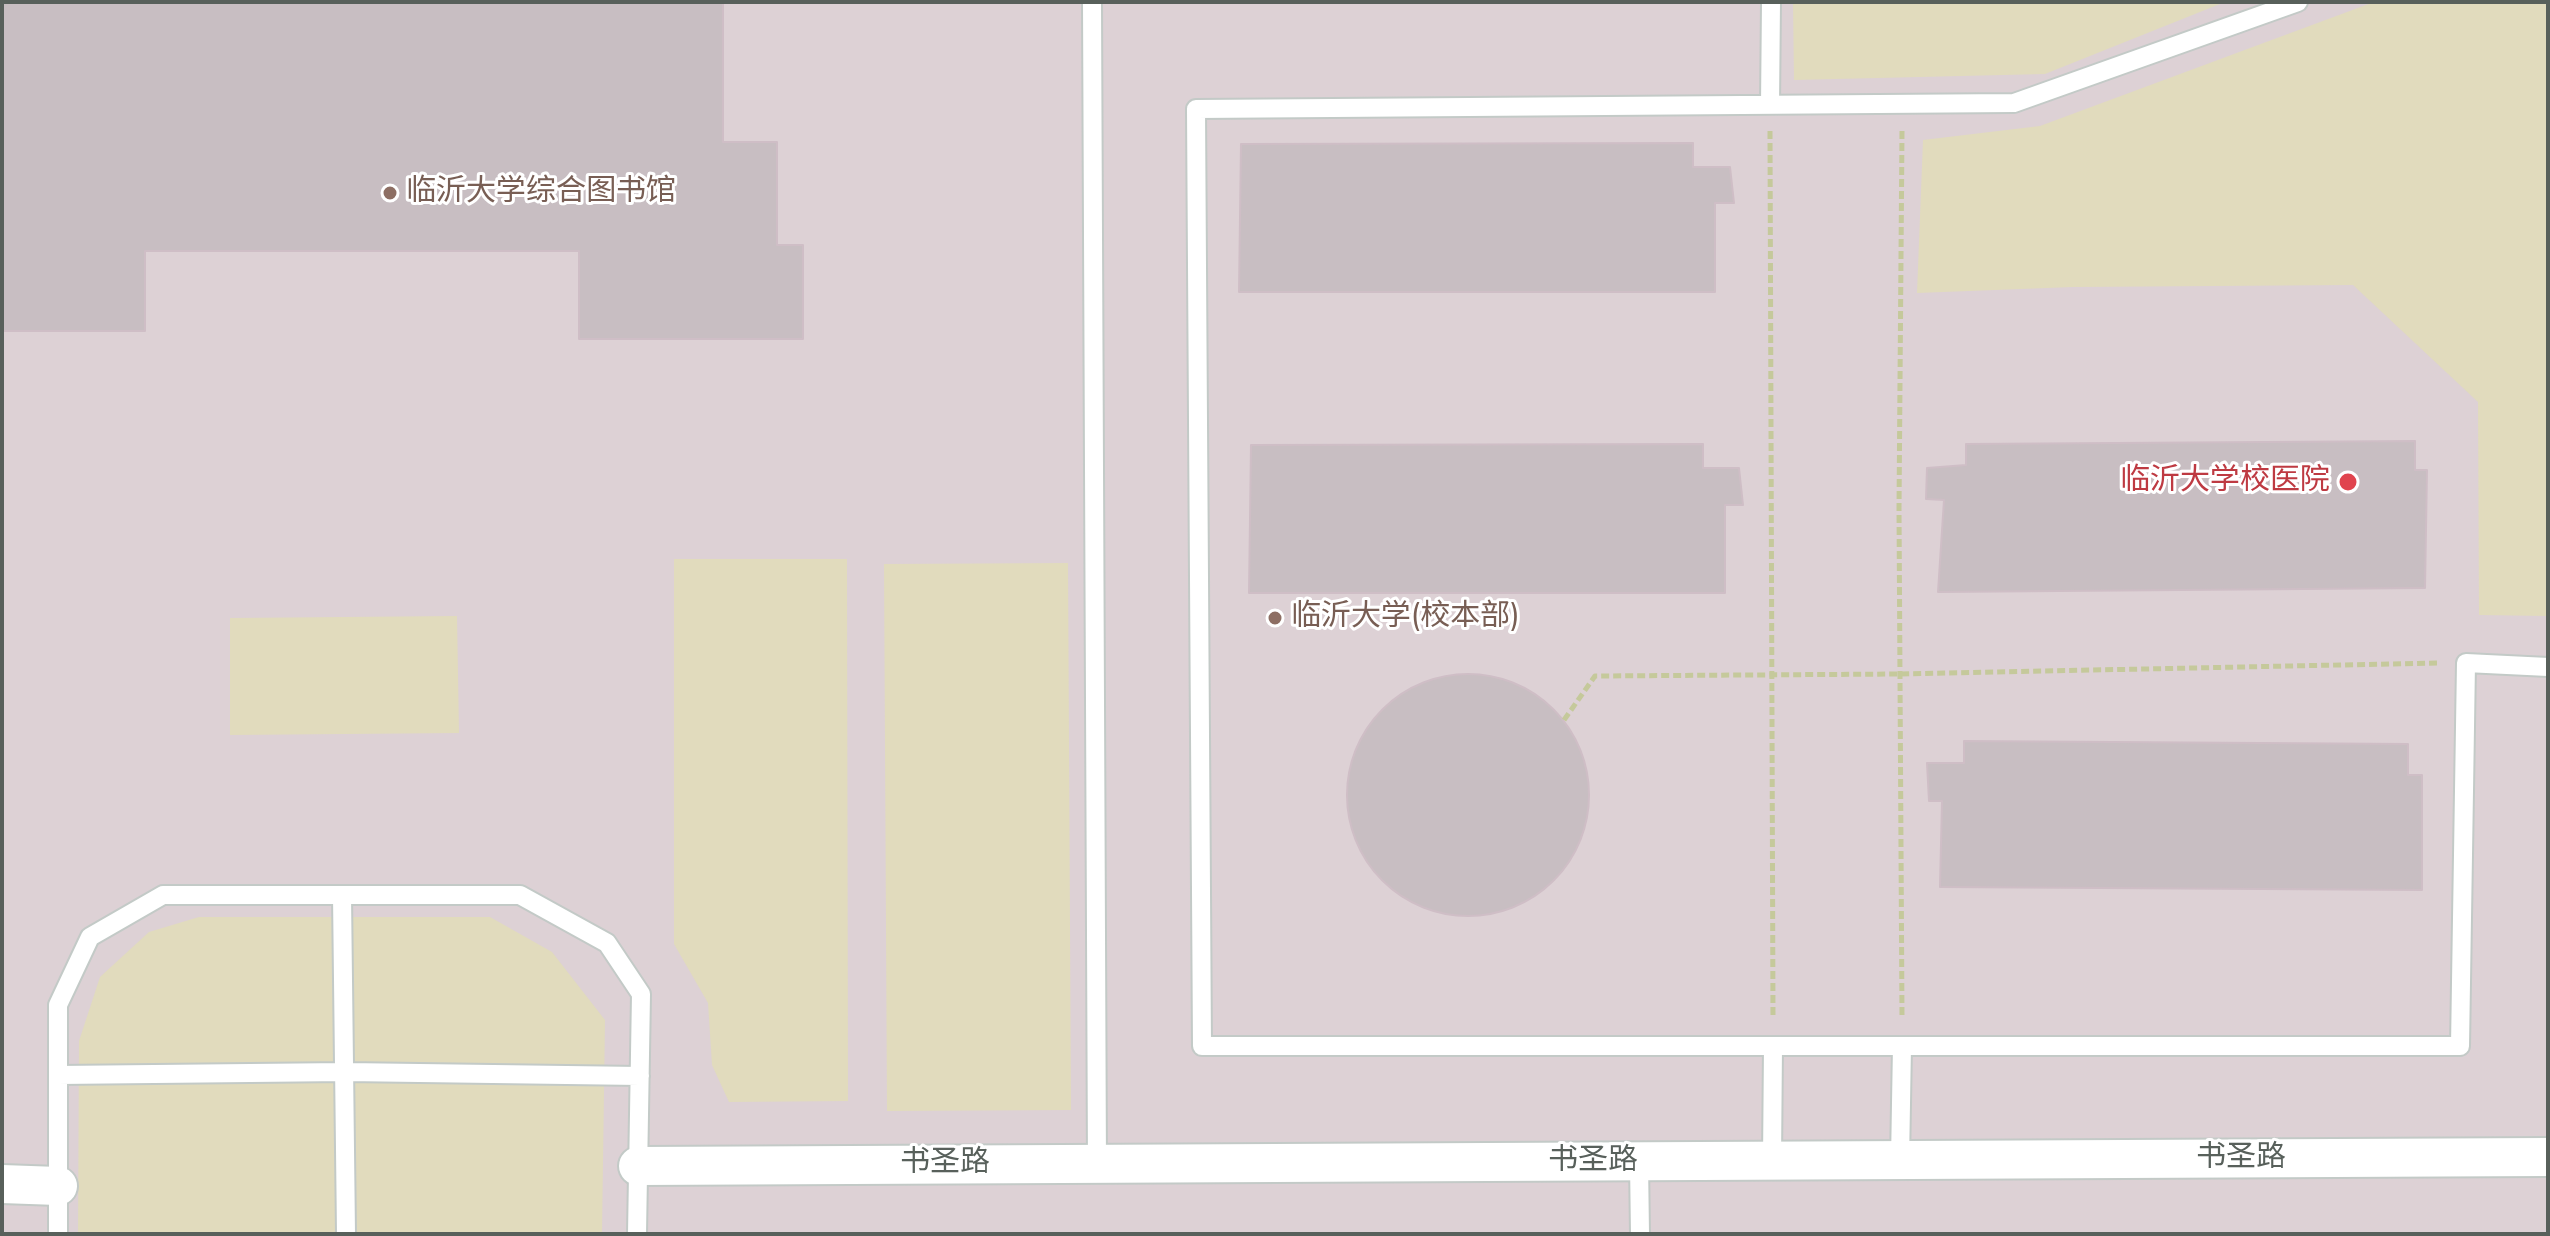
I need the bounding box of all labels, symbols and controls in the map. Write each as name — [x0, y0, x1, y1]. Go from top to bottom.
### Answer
place label: 临沂大学综合图书馆 — [406, 175, 676, 211]
marker: 临沂大学综合图书馆 — [381, 184, 399, 202]
place label: 临沂大学校医院 — [2120, 464, 2330, 500]
marker: 临沂大学校医院 — [2337, 471, 2359, 493]
place label: 临沂大学(校本部) — [1291, 600, 1520, 636]
marker: 临沂大学(校本部) — [1266, 609, 1284, 627]
street label: 书圣路 — [2196, 1141, 2286, 1177]
street label: 书圣路 — [1548, 1144, 1638, 1180]
street label: 书圣路 — [900, 1146, 990, 1182]

